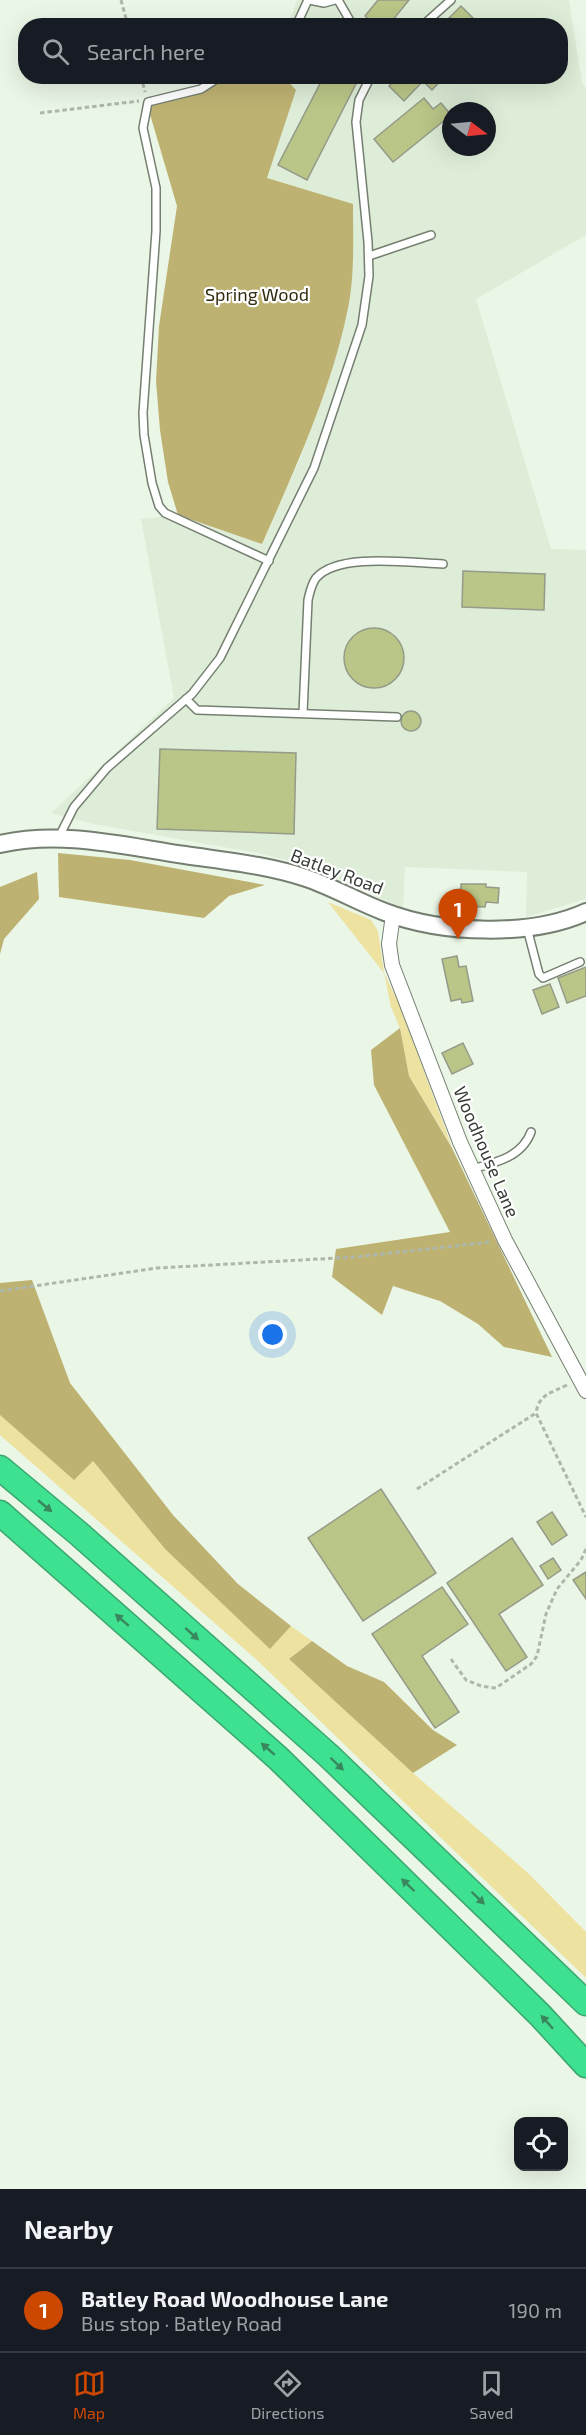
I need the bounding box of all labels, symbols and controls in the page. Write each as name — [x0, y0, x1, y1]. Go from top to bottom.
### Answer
search box — [18, 18, 568, 84]
icon: search — [39, 35, 72, 68]
text: Search here — [87, 38, 205, 64]
north arrow — [442, 102, 496, 156]
park label: Spring Wood — [205, 283, 309, 305]
street label: Batley Road — [288, 843, 387, 899]
pin: 1 — [438, 890, 478, 939]
street label: Woodhouse Lane — [449, 1083, 525, 1221]
your location — [258, 1320, 287, 1349]
one-way arrow — [37, 1499, 53, 1512]
one-way arrow — [115, 1614, 130, 1627]
one-way arrow — [184, 1627, 199, 1641]
one-way arrow — [261, 1743, 276, 1756]
one-way arrow — [330, 1757, 345, 1771]
one-way arrow — [401, 1879, 415, 1893]
one-way arrow — [471, 1891, 485, 1905]
one-way arrow — [541, 2015, 554, 2030]
map controls — [514, 2117, 568, 2171]
button: locate — [514, 2117, 568, 2171]
text: Nearby — [24, 2213, 113, 2244]
text: Batley Road Woodhouse Lane — [81, 2285, 389, 2311]
text: 1 — [39, 2298, 48, 2322]
text: 190 m — [509, 2298, 562, 2322]
text: Bus stop · Batley Road — [81, 2311, 282, 2335]
tab: Map — [73, 2367, 106, 2422]
tab: Directions — [251, 2367, 324, 2422]
tab: Saved — [470, 2367, 513, 2422]

